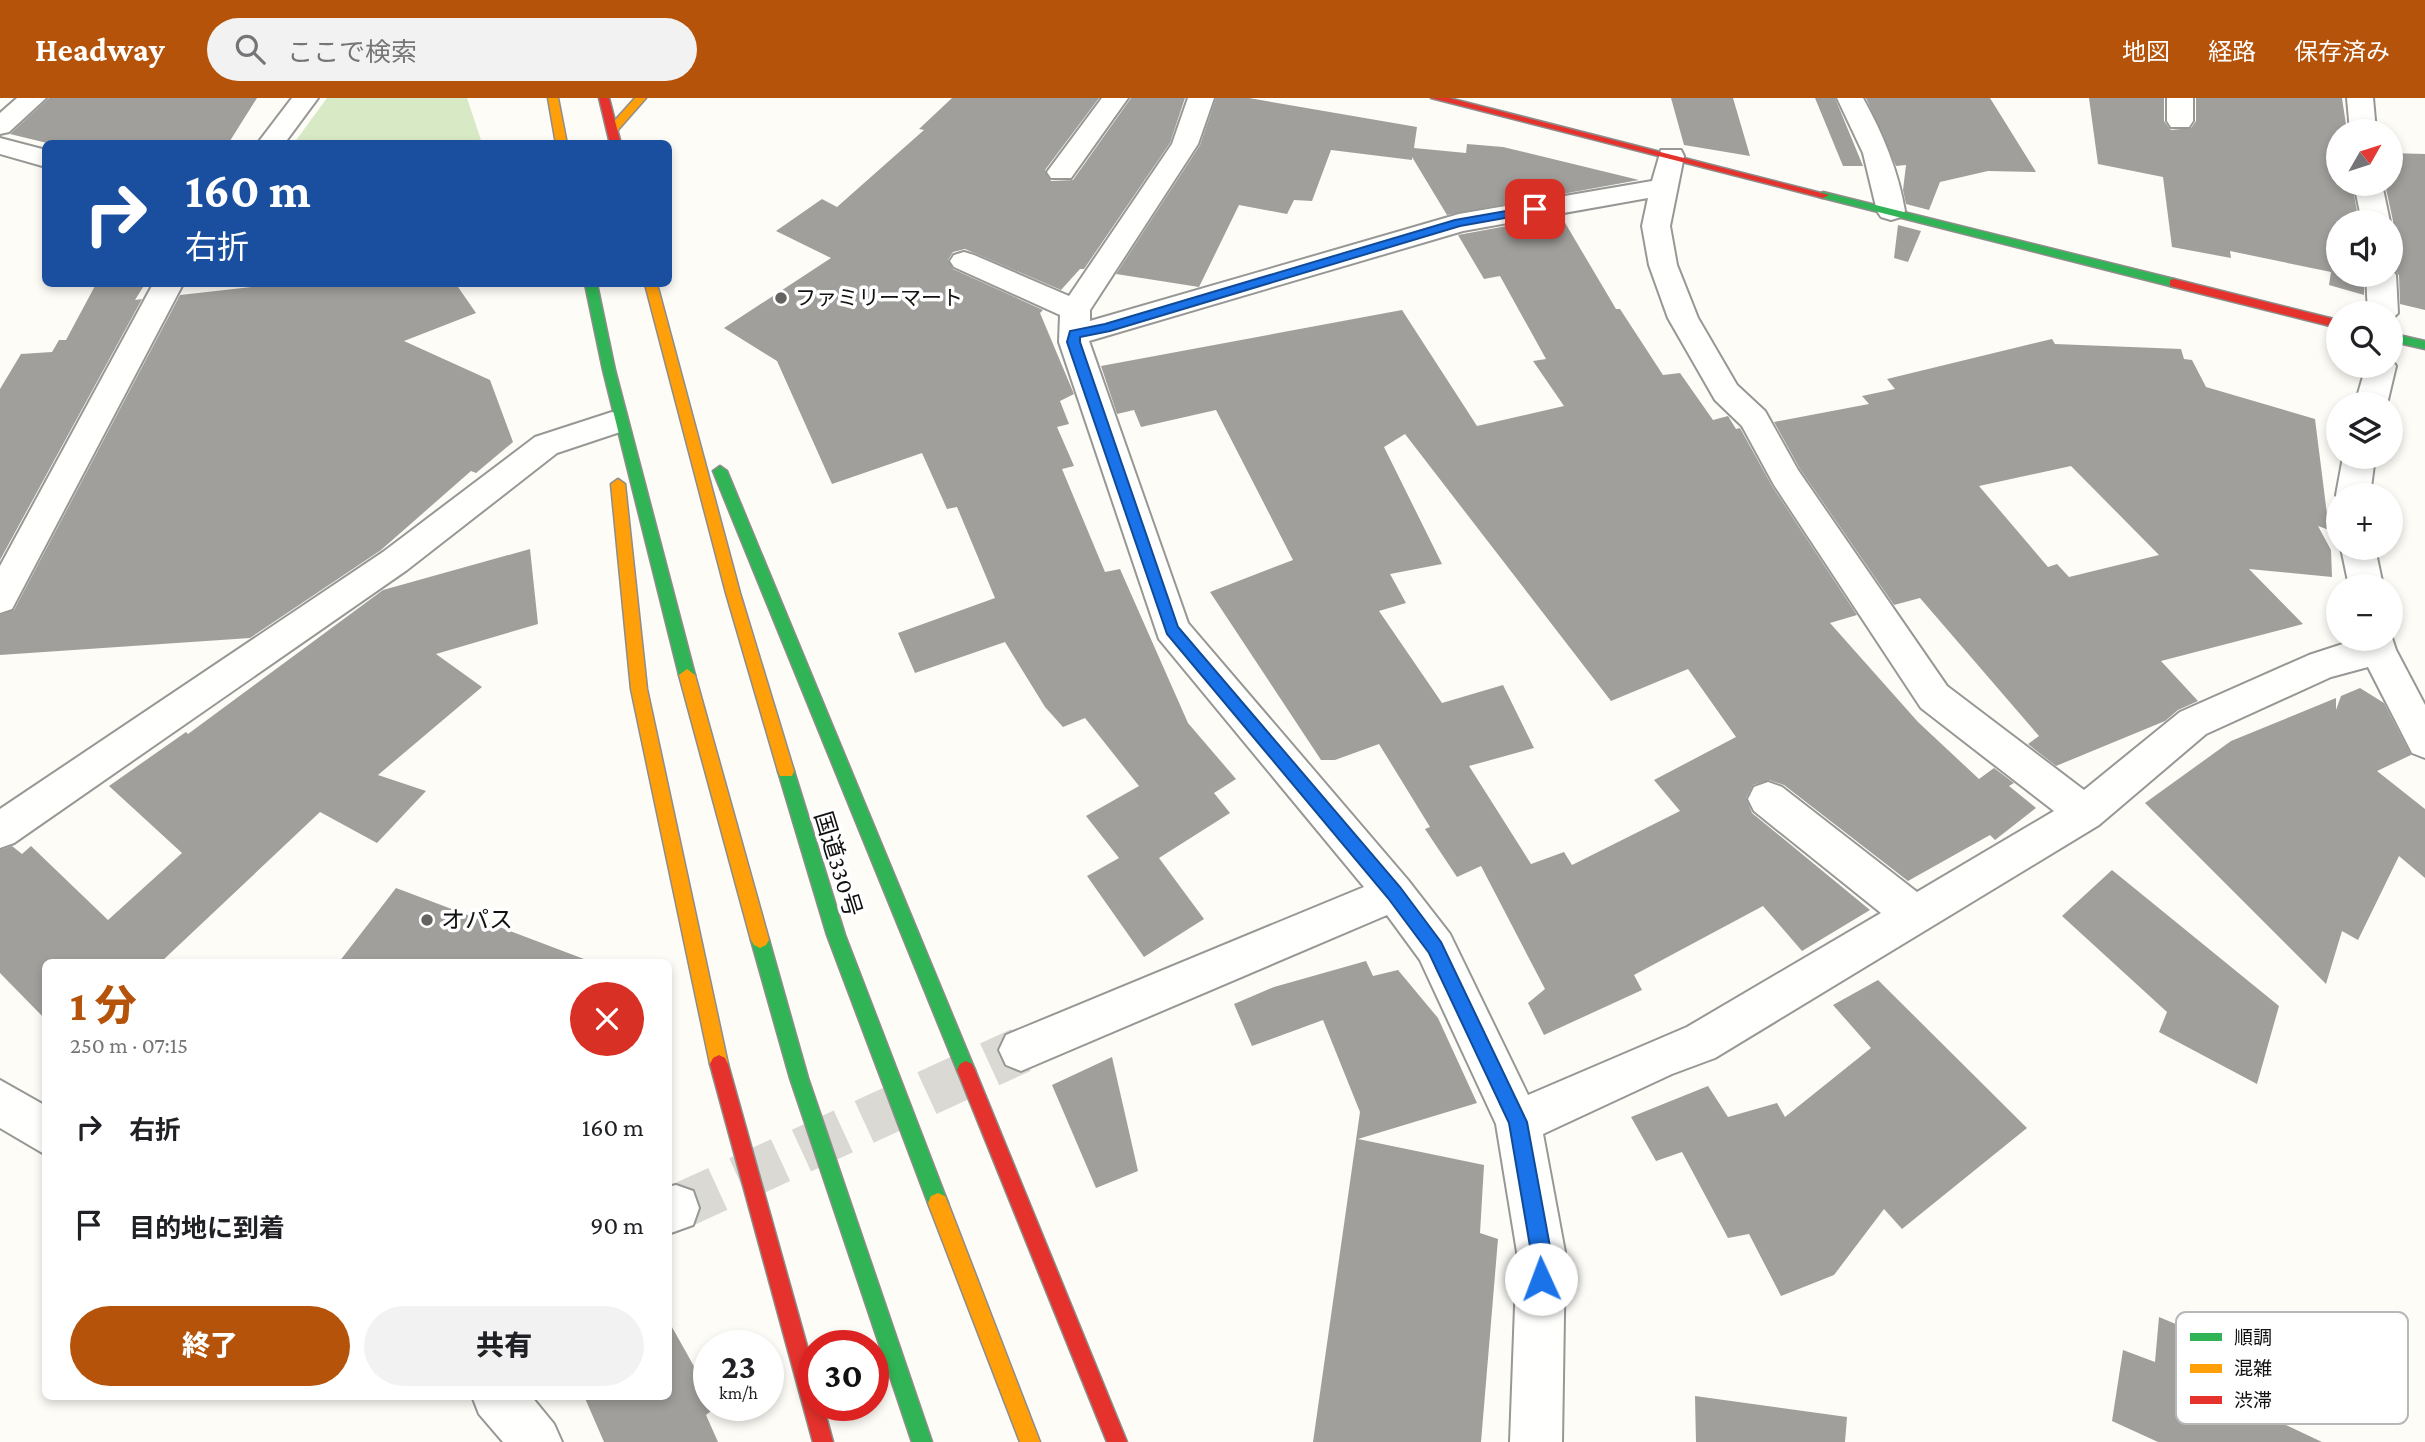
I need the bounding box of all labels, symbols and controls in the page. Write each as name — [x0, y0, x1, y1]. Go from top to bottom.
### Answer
search box — [207, 18, 697, 81]
icon: search — [231, 30, 269, 68]
text: Headway — [35, 31, 165, 68]
text: ここで検索 — [287, 38, 417, 67]
text: 地図 — [2122, 38, 2170, 65]
text: 経路 — [2208, 38, 2256, 65]
text: 保存済み — [2294, 38, 2390, 65]
north arrow — [2326, 119, 2403, 196]
map controls — [2326, 119, 2403, 651]
text: 160 m — [185, 163, 311, 218]
icon: right — [70, 168, 161, 259]
pin — [1505, 179, 1565, 239]
icon: arrive — [1516, 190, 1554, 228]
button: sound — [2326, 210, 2403, 287]
text: 右折 — [185, 229, 249, 265]
place label: ファミリーマート — [795, 286, 963, 310]
marker: ファミリーマート — [773, 290, 789, 306]
button: search — [2326, 301, 2403, 378]
button: layers — [2326, 392, 2403, 469]
button: + — [2326, 483, 2403, 560]
button: − — [2326, 574, 2403, 651]
street label: 国道330号 — [810, 808, 867, 920]
place label: オパス — [441, 906, 513, 933]
marker: オパス — [419, 912, 435, 928]
text: 1 分 — [70, 982, 137, 1029]
button: close — [570, 982, 644, 1056]
text: 250 m · 07:15 — [70, 1032, 188, 1058]
icon: right — [70, 1108, 108, 1146]
text: 160 m — [582, 1113, 644, 1142]
text: 右折 — [129, 1116, 181, 1145]
icon: arrive — [70, 1206, 108, 1244]
text: 90 m — [590, 1211, 644, 1240]
text: 目的地に到着 — [129, 1214, 285, 1243]
position arrow — [1504, 1242, 1578, 1316]
button: 終了 — [70, 1306, 350, 1386]
button: 共有 — [364, 1306, 644, 1386]
legend — [2176, 1312, 2408, 1424]
text: 順調 — [2234, 1327, 2272, 1348]
speed limit sign: 30 — [798, 1330, 889, 1421]
text: 23 — [721, 1347, 756, 1386]
text: 混雑 — [2234, 1358, 2272, 1379]
text: km/h — [719, 1383, 758, 1403]
text: 渋滞 — [2234, 1390, 2272, 1411]

